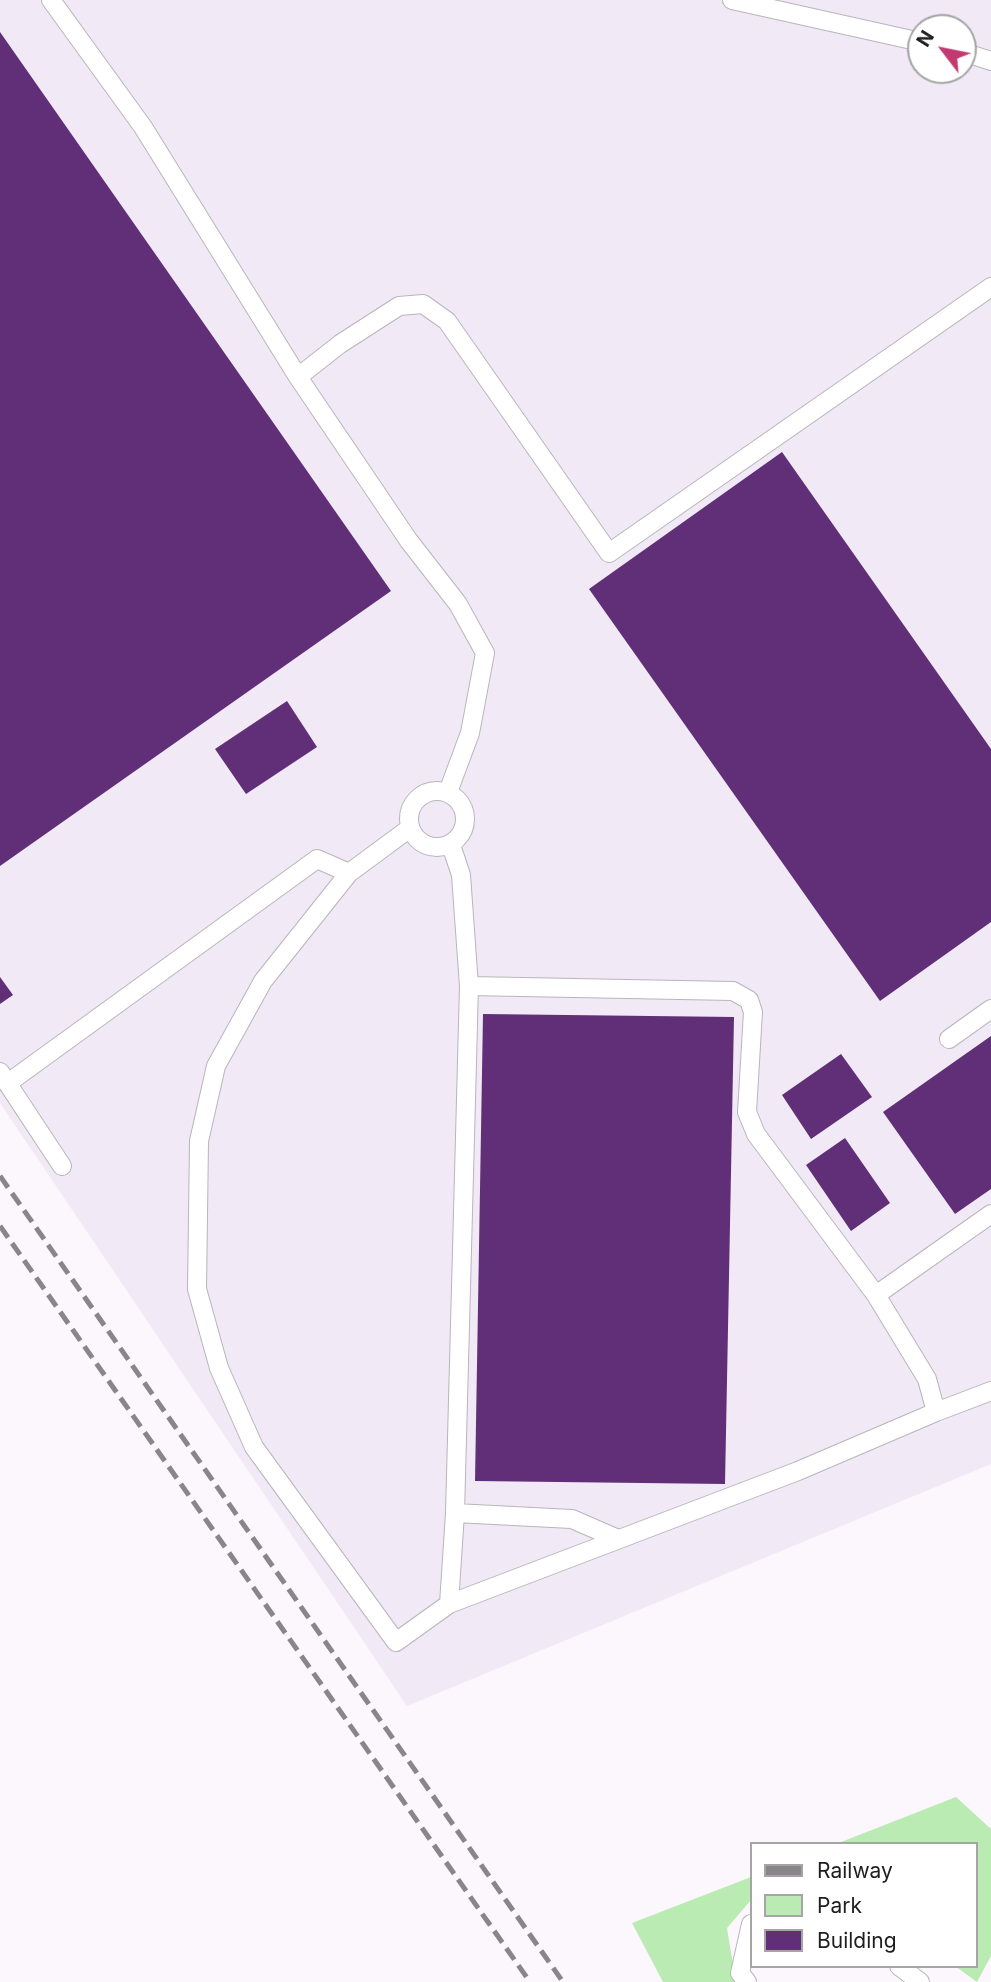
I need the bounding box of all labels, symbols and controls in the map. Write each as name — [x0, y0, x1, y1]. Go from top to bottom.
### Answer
north arrow — [907, 14, 977, 84]
text: N — [912, 26, 939, 51]
legend — [750, 1842, 977, 1968]
text: Railway — [817, 1858, 893, 1883]
text: Park — [817, 1893, 862, 1918]
text: Building — [817, 1928, 897, 1953]

